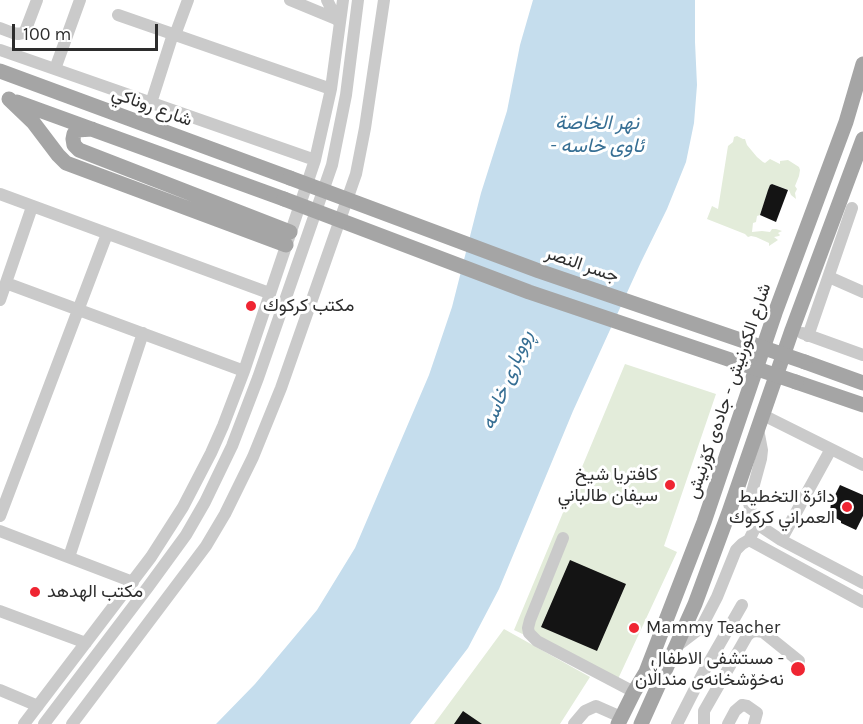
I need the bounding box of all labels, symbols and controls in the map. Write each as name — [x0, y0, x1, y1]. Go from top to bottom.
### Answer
scale bar — [15, 12, 160, 50]
text: 100 m — [23, 23, 71, 45]
street label: شارع روناكي — [109, 83, 195, 131]
water label: نهر الخاصة - ئاوی خاسە — [550, 111, 644, 158]
street label: جسر النصر — [542, 242, 622, 288]
street label: شارع الكورنيش - جادەی کۆرنیش — [682, 280, 776, 502]
place label: مكتب كركوك — [263, 295, 354, 317]
marker: مكتب كركوك — [244, 299, 258, 313]
water label: ڕووباری خاسە — [476, 327, 538, 433]
place label: كافتريا شيخ سيفان طالباني — [558, 464, 658, 506]
marker: كافتريا شيخ سيفان طالباني — [663, 478, 677, 492]
place label: دائرة التخطيط العمراني كركوك — [729, 486, 835, 528]
marker: دائرة التخطيط العمراني كركوك — [840, 500, 854, 514]
place label: مكتب الهدهد — [47, 581, 143, 603]
marker: مكتب الهدهد — [28, 585, 42, 599]
place label: Mammy Teacher — [646, 617, 780, 639]
marker: Mammy Teacher — [627, 621, 641, 635]
place label: مستشفى الاطفال - نەخۆشخانەی منداڵان — [635, 648, 784, 690]
marker: مستشفى الاطفال - نەخۆشخانەی منداڵان — [789, 660, 807, 678]

